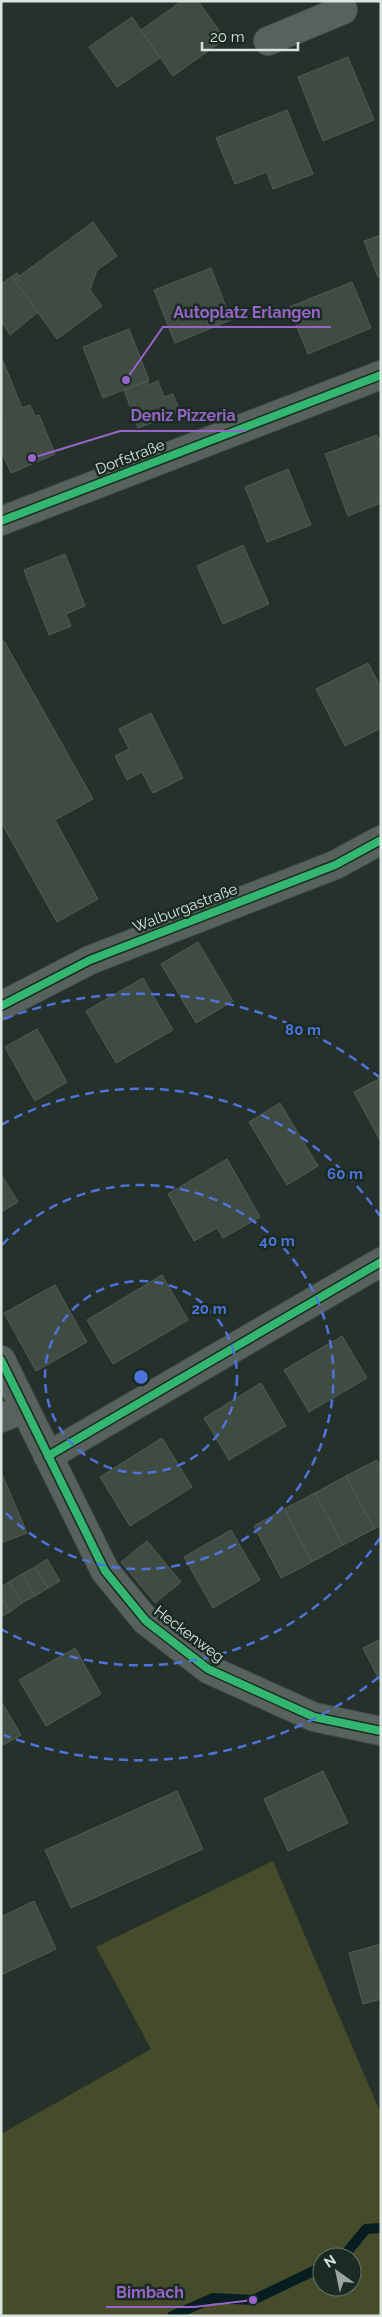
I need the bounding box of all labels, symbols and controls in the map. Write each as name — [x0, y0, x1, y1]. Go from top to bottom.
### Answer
scale bar — [202, 20, 298, 52]
text: 20 m — [210, 28, 245, 46]
callout: Autoplatz Erlangen — [163, 296, 331, 327]
text: Autoplatz Erlangen — [173, 303, 321, 322]
callout: Deniz Pizzeria — [120, 400, 246, 431]
text: Deniz Pizzeria — [130, 406, 236, 425]
street label: Dorfstraße — [93, 436, 167, 478]
street label: Walburgastraße — [130, 880, 240, 936]
text: 80 m — [285, 1021, 321, 1039]
text: 60 m — [327, 1165, 363, 1183]
text: 40 m — [259, 1232, 295, 1250]
text: 20 m — [191, 1300, 227, 1318]
centre of rings — [132, 1368, 150, 1386]
street label: Heckenweg — [150, 1602, 228, 1666]
north arrow — [312, 2247, 362, 2297]
text: N — [321, 2251, 339, 2271]
callout: Bimbach — [106, 2276, 194, 2307]
text: Bimbach — [116, 2283, 184, 2302]

